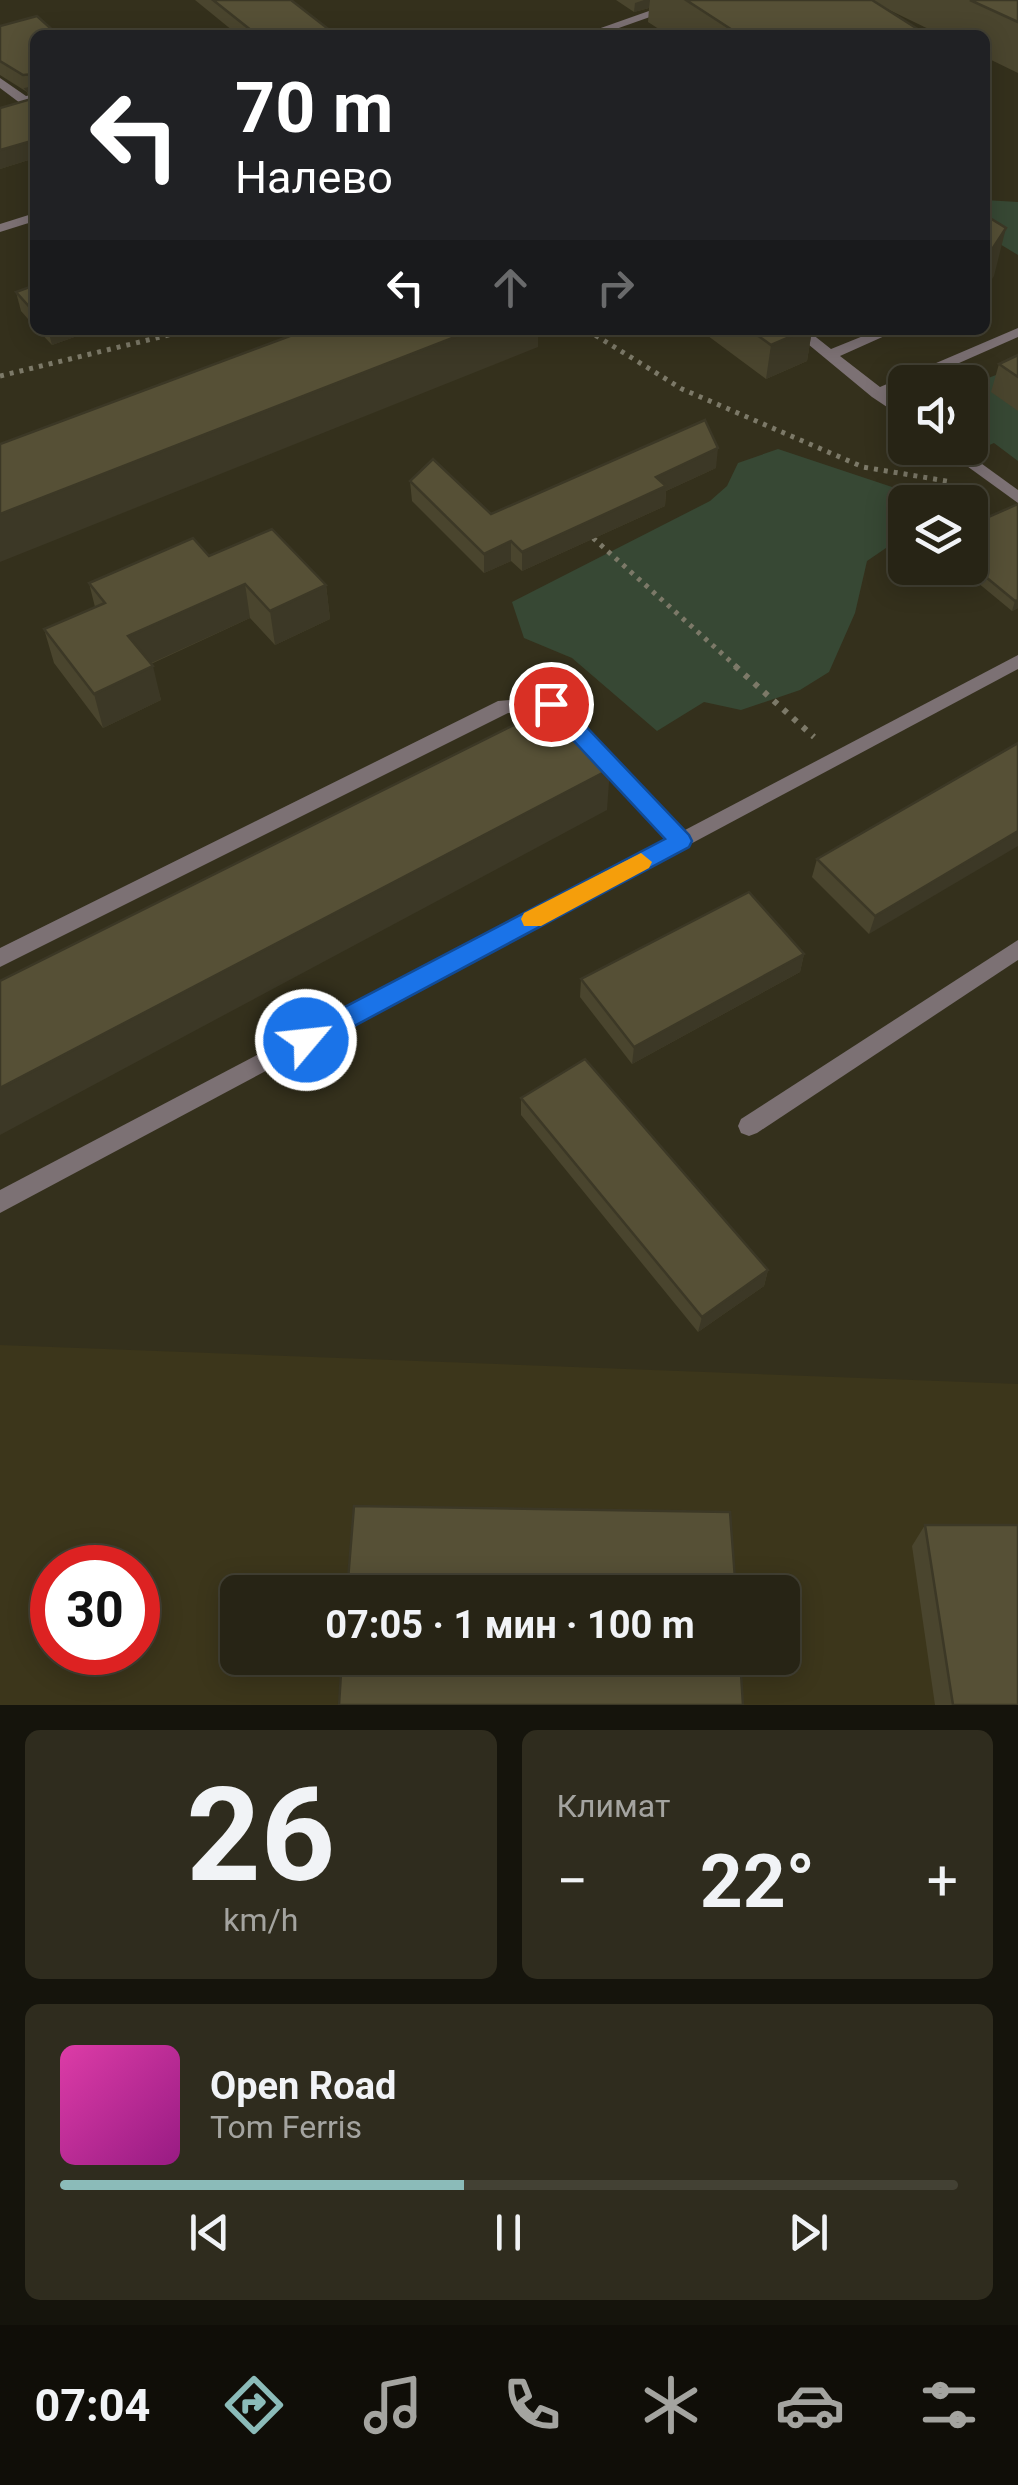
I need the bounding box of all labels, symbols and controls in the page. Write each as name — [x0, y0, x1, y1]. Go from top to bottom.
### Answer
text: 70 m — [235, 67, 393, 149]
icon: left — [70, 70, 200, 200]
text: Налево — [235, 151, 393, 204]
icon: left — [378, 260, 433, 315]
icon: ahead — [483, 260, 538, 315]
icon: right — [588, 260, 643, 315]
map controls — [888, 365, 988, 585]
button: sound — [888, 365, 988, 465]
button: layers — [888, 485, 988, 585]
pin — [509, 662, 594, 747]
icon: arrive — [524, 677, 579, 732]
position arrow — [254, 988, 358, 1092]
speed limit sign: 30 — [30, 1545, 160, 1675]
text: 07:05 · 1 мин · 100 m — [325, 1603, 695, 1647]
text: 26 — [186, 1759, 335, 1912]
text: Климат — [557, 1787, 670, 1825]
text: 22° — [700, 1837, 815, 1925]
text: − — [557, 1849, 588, 1913]
text: + — [927, 1849, 958, 1913]
text: km/h — [223, 1901, 298, 1939]
text: Open Road — [210, 2064, 396, 2108]
text: Tom Ferris — [210, 2108, 362, 2146]
icon: previous — [182, 2205, 237, 2260]
icon: pause — [481, 2205, 536, 2260]
icon: next — [781, 2205, 836, 2260]
icon: directions — [219, 2370, 289, 2440]
icon: music — [358, 2370, 428, 2440]
icon: phone — [497, 2370, 567, 2440]
icon: climate — [636, 2370, 706, 2440]
icon: car — [775, 2370, 845, 2440]
icon: filters — [914, 2370, 984, 2440]
text: 07:04 — [34, 2379, 150, 2432]

